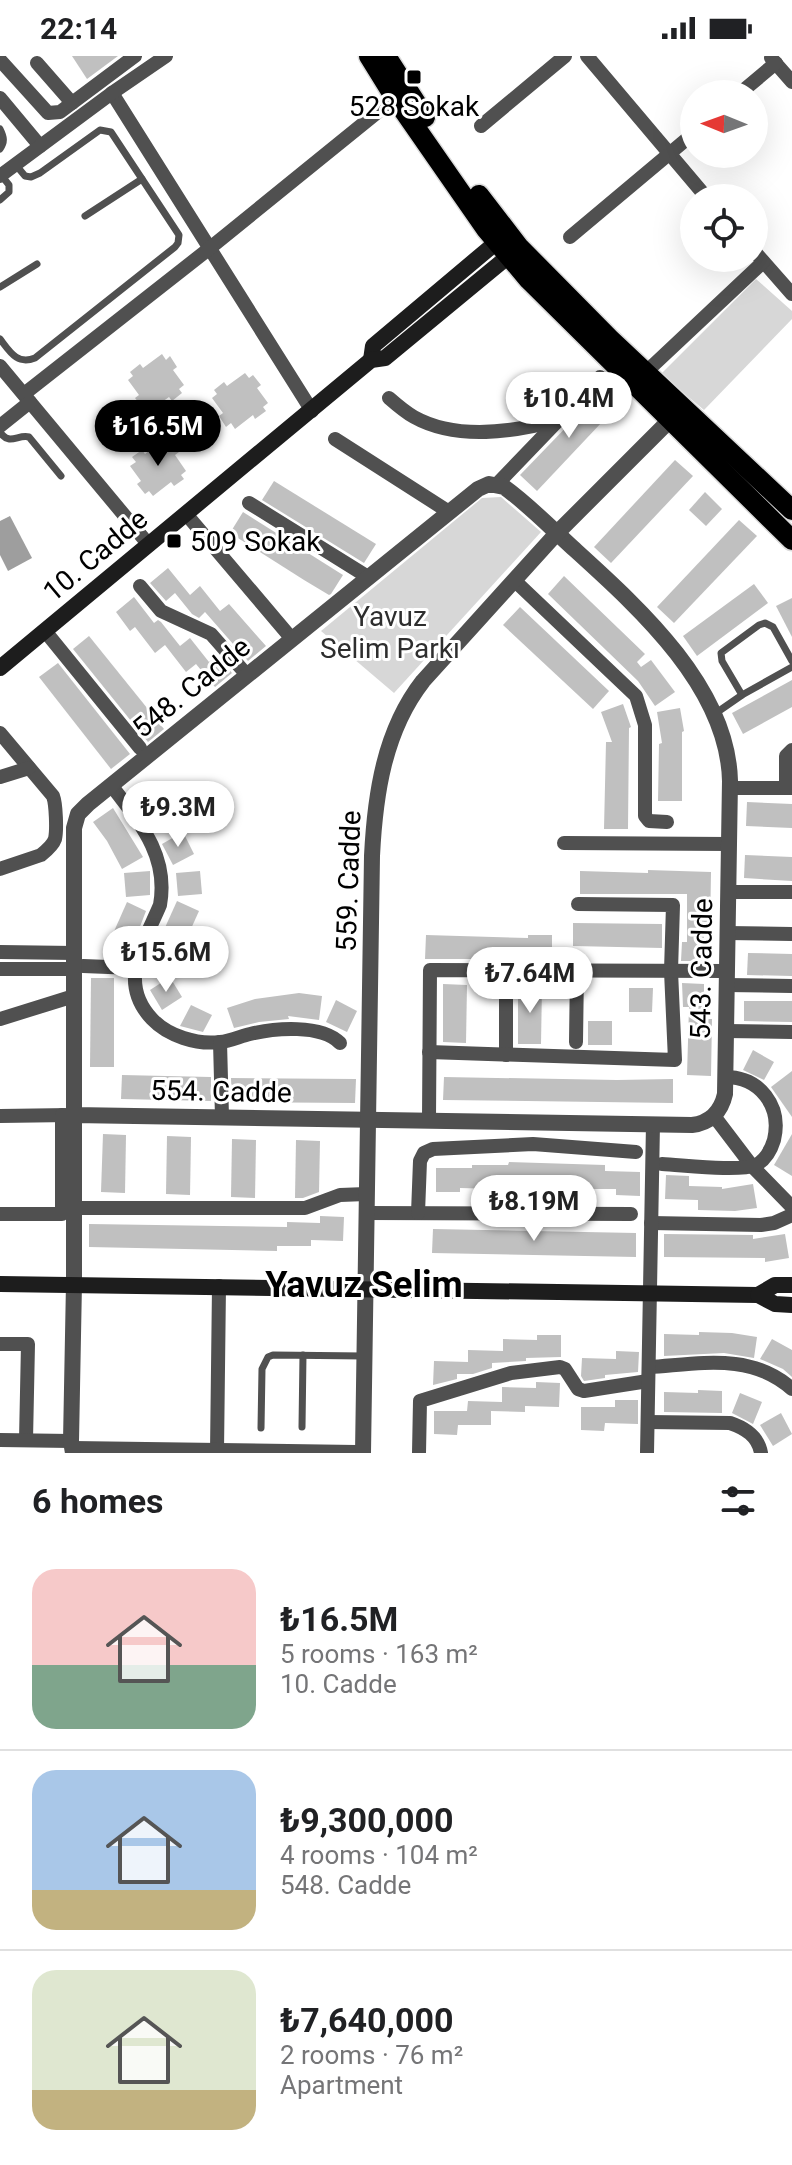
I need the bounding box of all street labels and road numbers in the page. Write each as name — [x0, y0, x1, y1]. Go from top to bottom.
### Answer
street label: 10. Cadde — [37, 502, 154, 608]
street label: 548. Cadde — [126, 630, 257, 745]
street label: 559. Cadde — [330, 810, 367, 952]
street label: 543. Cadde — [684, 898, 719, 1040]
street label: 554. Cadde — [150, 1074, 292, 1109]

